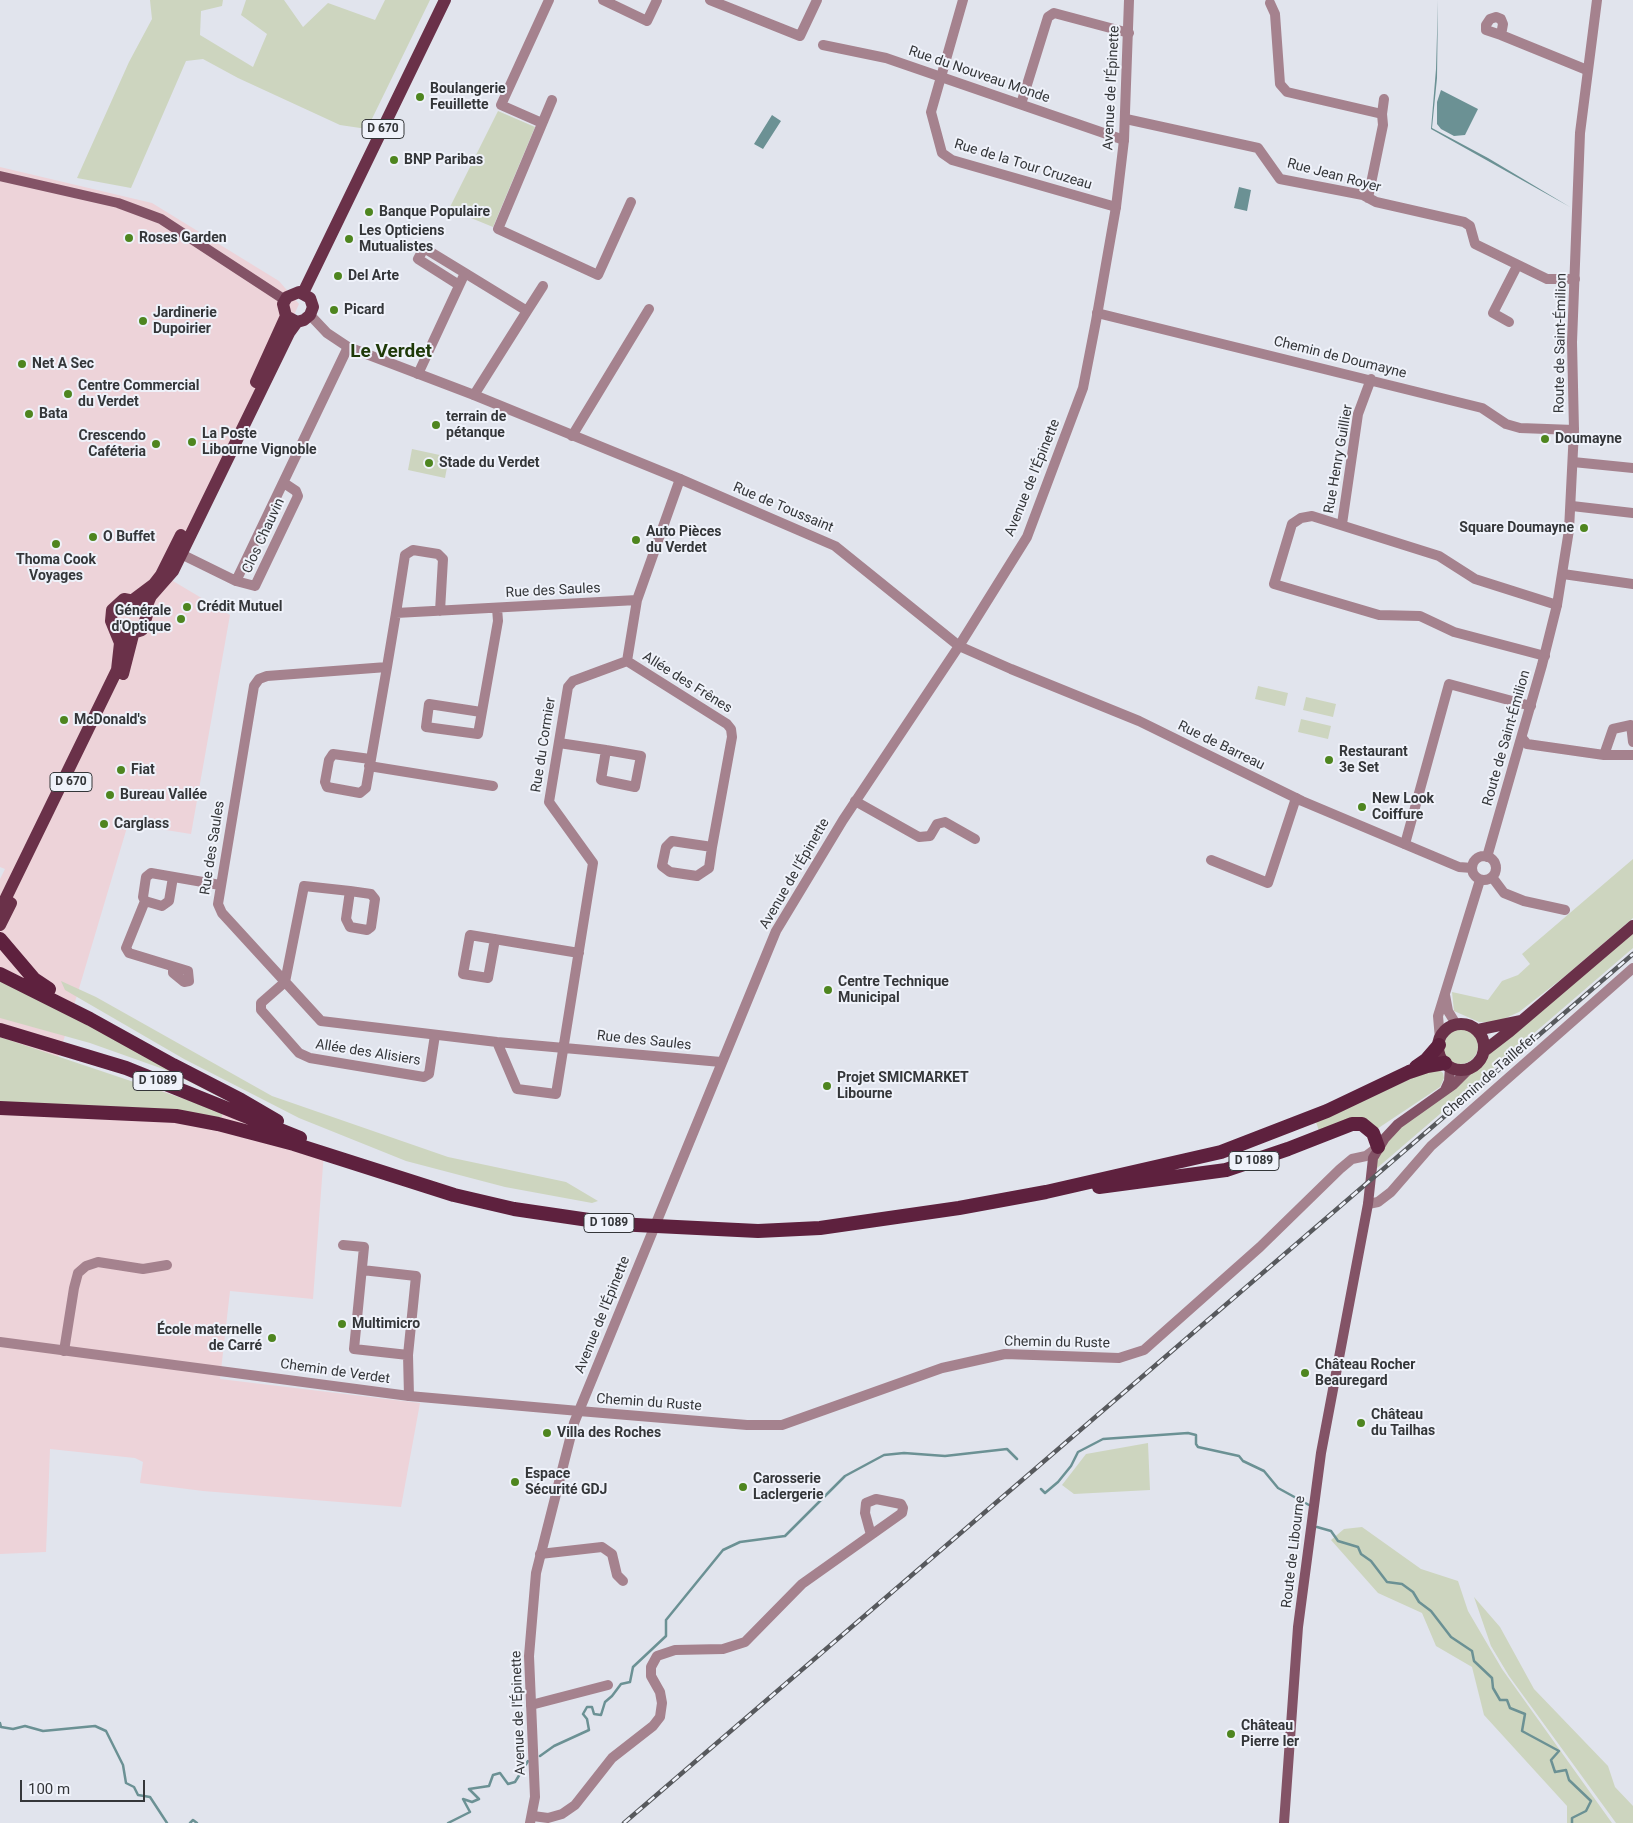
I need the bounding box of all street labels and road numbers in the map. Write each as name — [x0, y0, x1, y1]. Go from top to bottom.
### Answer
street label: Avenue de l'Épinette — [1100, 25, 1124, 151]
street label: Rue du Nouveau Monde — [906, 43, 1052, 107]
road number: D 670 — [362, 120, 404, 138]
street label: Rue de la Tour Cruzeau — [952, 136, 1094, 194]
street label: Rue Jean Royer — [1285, 155, 1383, 197]
street label: Route de Saint-Émilion — [1551, 273, 1571, 413]
street label: Chemin de Doumayne — [1272, 333, 1408, 383]
street label: Rue Henry Guillier — [1321, 403, 1357, 515]
street label: Avenue de l'Épinette — [1002, 417, 1064, 539]
street label: Rue de Toussaint — [730, 479, 836, 537]
street label: Clos Chauvin — [239, 496, 289, 576]
street label: Rue des Saules — [505, 580, 601, 602]
street label: Allée des Frênes — [639, 649, 735, 717]
street label: Route de Saint-Émilion — [1480, 668, 1534, 808]
street label: Rue du Cormier — [528, 696, 560, 794]
street label: Rue de Barreau — [1175, 718, 1267, 774]
road number: D 670 — [50, 772, 92, 792]
street label: Rue des Saules — [197, 800, 229, 896]
street label: Avenue de l'Épinette — [757, 816, 833, 932]
street label: Rue des Saules — [596, 1028, 692, 1054]
street label: Chemin de Taillefer — [1439, 1030, 1541, 1122]
street label: Allée des Alisiers — [314, 1036, 422, 1070]
road number: D 1089 — [133, 1072, 183, 1090]
road number: D 1089 — [1229, 1152, 1279, 1170]
road number: D 1089 — [584, 1214, 634, 1232]
street label: Avenue de l'Épinette — [572, 1254, 634, 1376]
street label: Chemin du Ruste — [1004, 1334, 1110, 1352]
street label: Chemin de Verdet — [279, 1356, 391, 1388]
street label: Chemin du Ruste — [596, 1391, 702, 1415]
street label: Route de Libourne — [1279, 1495, 1309, 1609]
street label: Avenue de l'Épinette — [508, 1650, 530, 1776]

